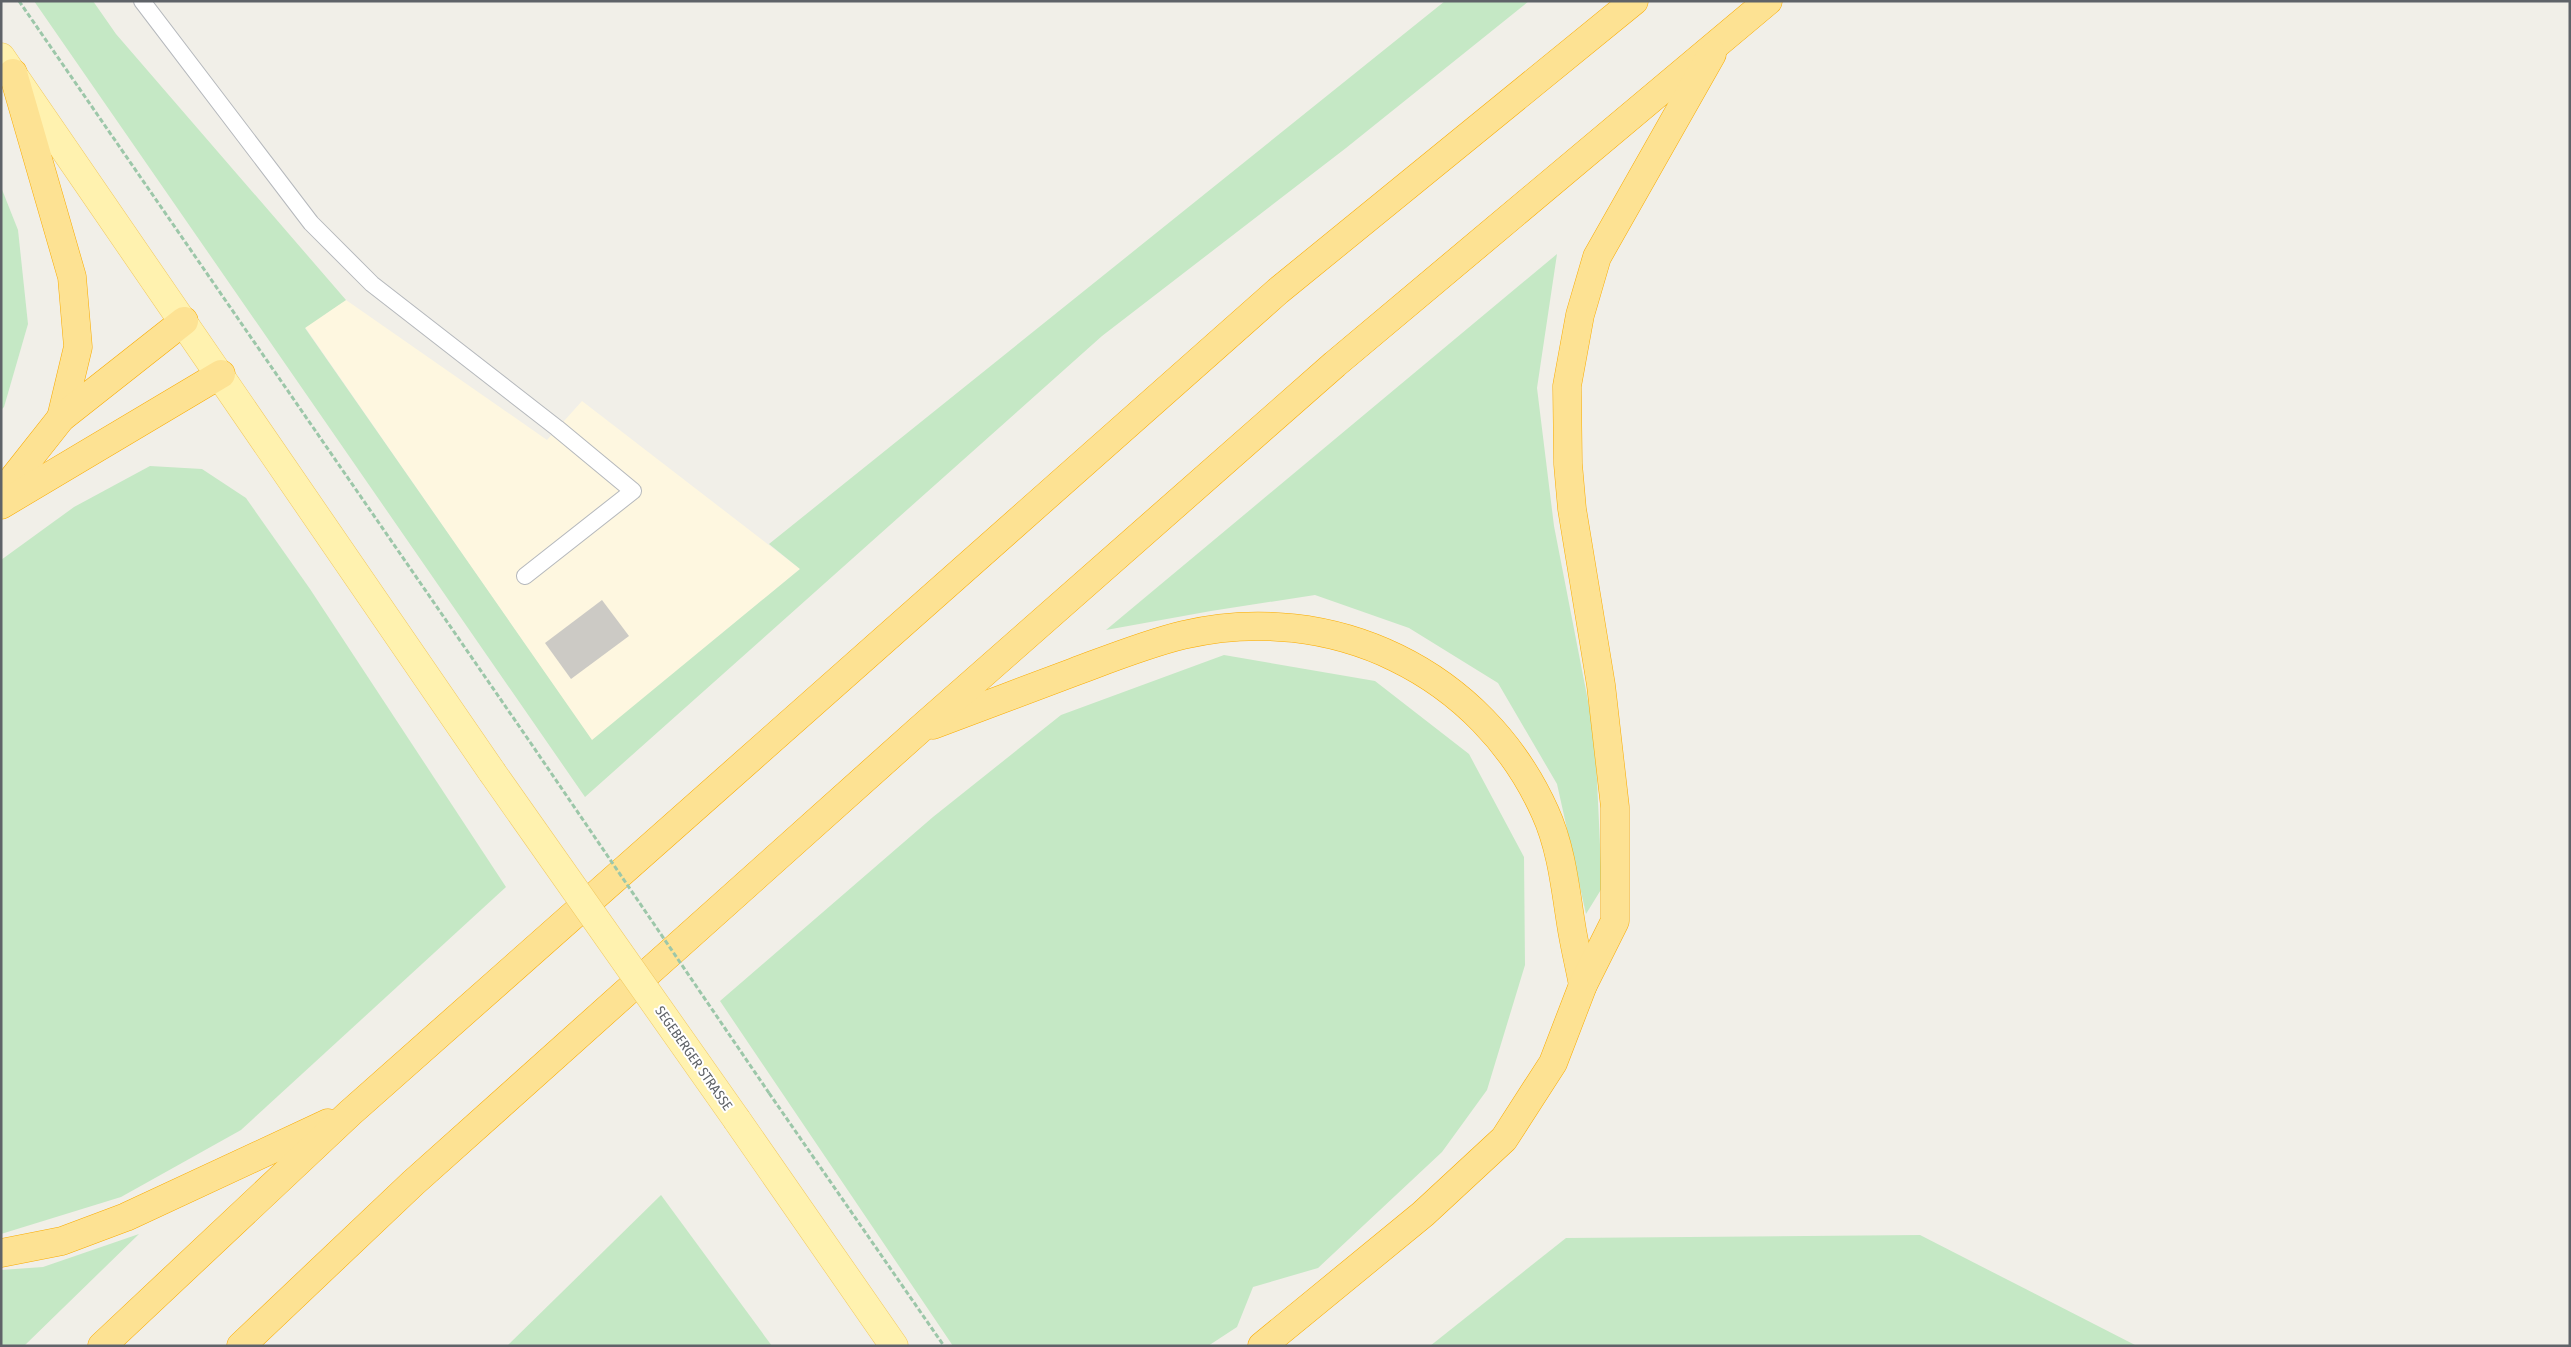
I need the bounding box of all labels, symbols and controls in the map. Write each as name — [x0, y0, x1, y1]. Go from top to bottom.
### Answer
street label: SEGEBERGER STRASSE — [651, 1003, 736, 1114]

